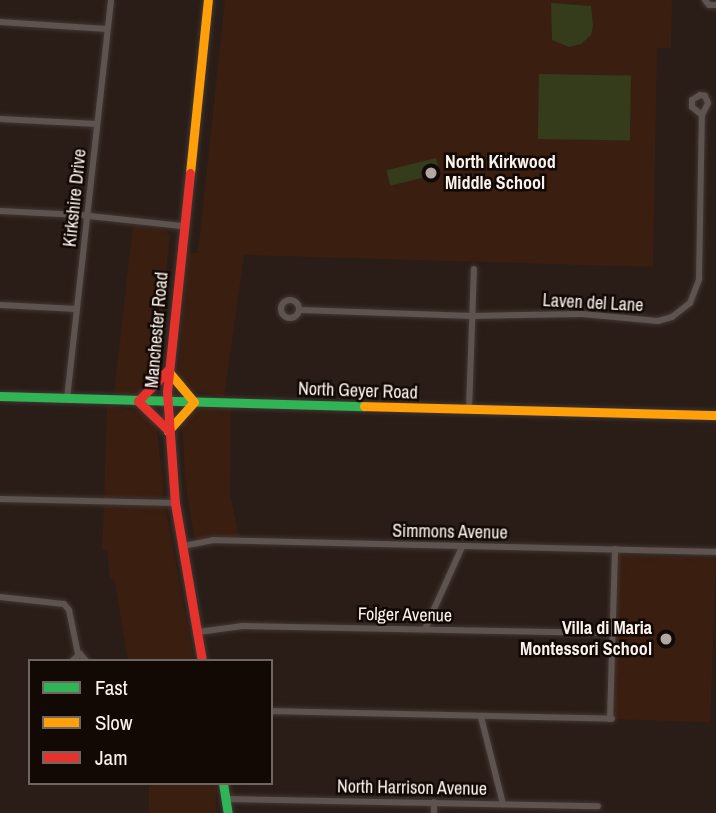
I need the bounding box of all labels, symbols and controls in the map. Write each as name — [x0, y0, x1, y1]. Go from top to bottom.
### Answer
street label: Kirkshire Drive — [59, 148, 91, 248]
place label: North Kirkwood Middle School — [445, 152, 556, 194]
marker: North Kirkwood Middle School — [423, 165, 439, 181]
street label: Manchester Road — [141, 271, 173, 389]
street label: Laven del Lane — [542, 290, 644, 316]
street label: North Geyer Road — [298, 378, 418, 404]
street label: Simmons Avenue — [392, 520, 508, 544]
street label: Folger Avenue — [357, 603, 453, 627]
place label: Villa di Maria Montessori School — [520, 618, 652, 660]
marker: Villa di Maria Montessori School — [658, 631, 674, 647]
legend — [28, 659, 273, 785]
text: Fast — [95, 673, 128, 702]
text: Slow — [95, 708, 132, 737]
text: Jam — [95, 743, 128, 772]
street label: North Harrison Avenue — [336, 776, 488, 800]

